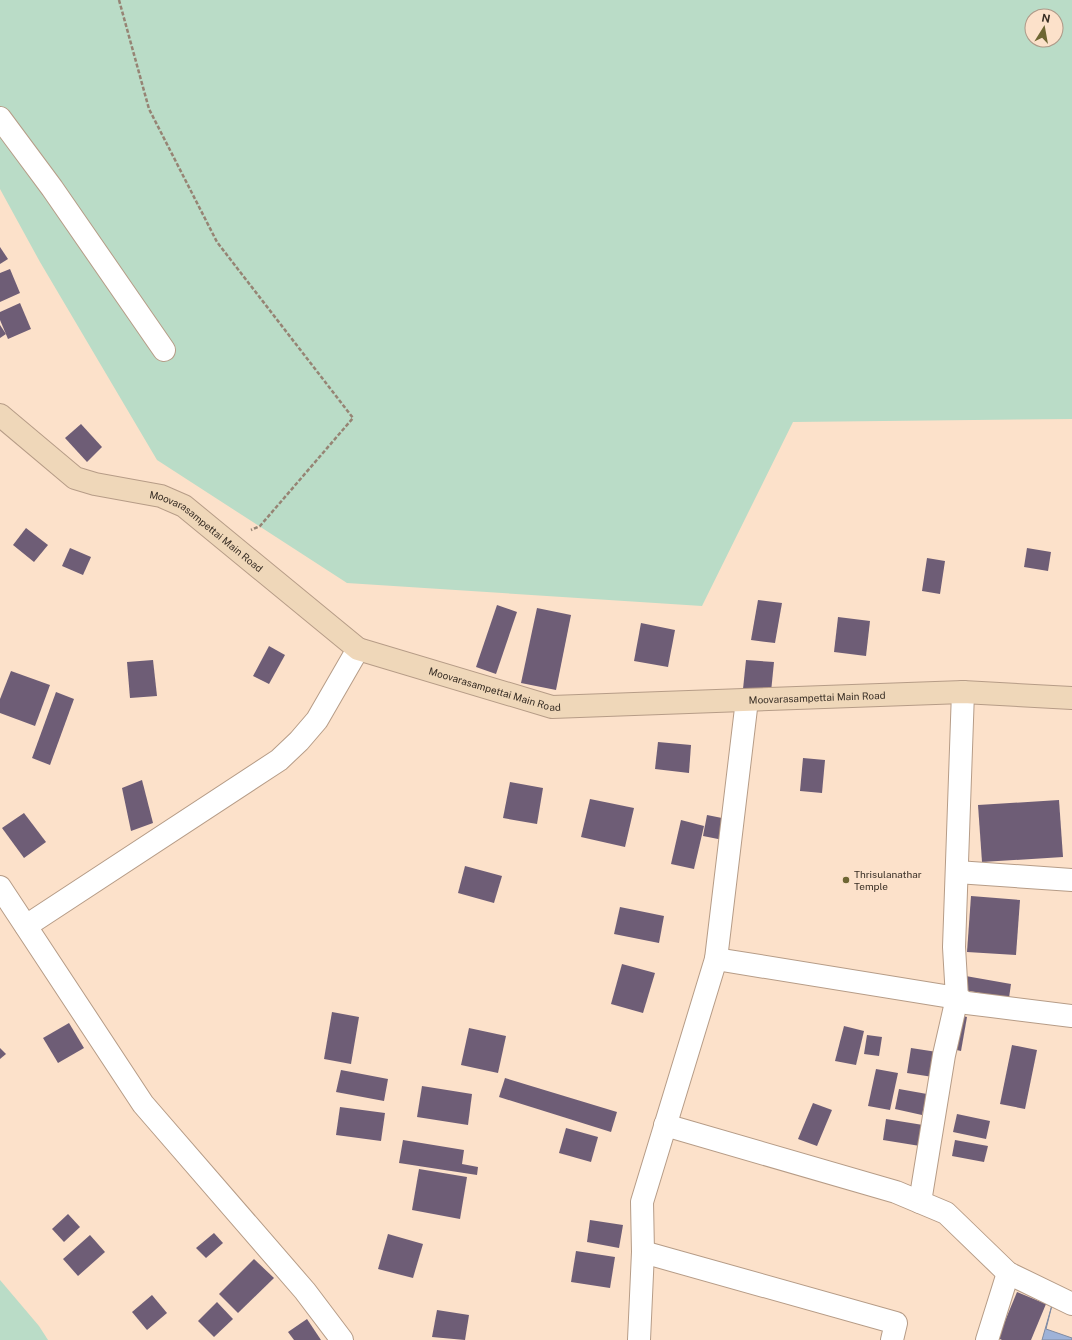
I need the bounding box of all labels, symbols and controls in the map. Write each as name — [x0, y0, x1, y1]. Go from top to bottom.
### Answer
north arrow — [1024, 8, 1064, 48]
text: N — [1041, 11, 1051, 25]
street label: Moovarasampettai Main Road — [149, 488, 265, 574]
street label: Moovarasampettai Main Road — [427, 665, 561, 713]
street label: Moovarasampettai Main Road — [748, 689, 886, 706]
place label: Thrisulanathar Temple — [854, 868, 922, 892]
marker: Thrisulanathar Temple — [841, 875, 851, 885]

